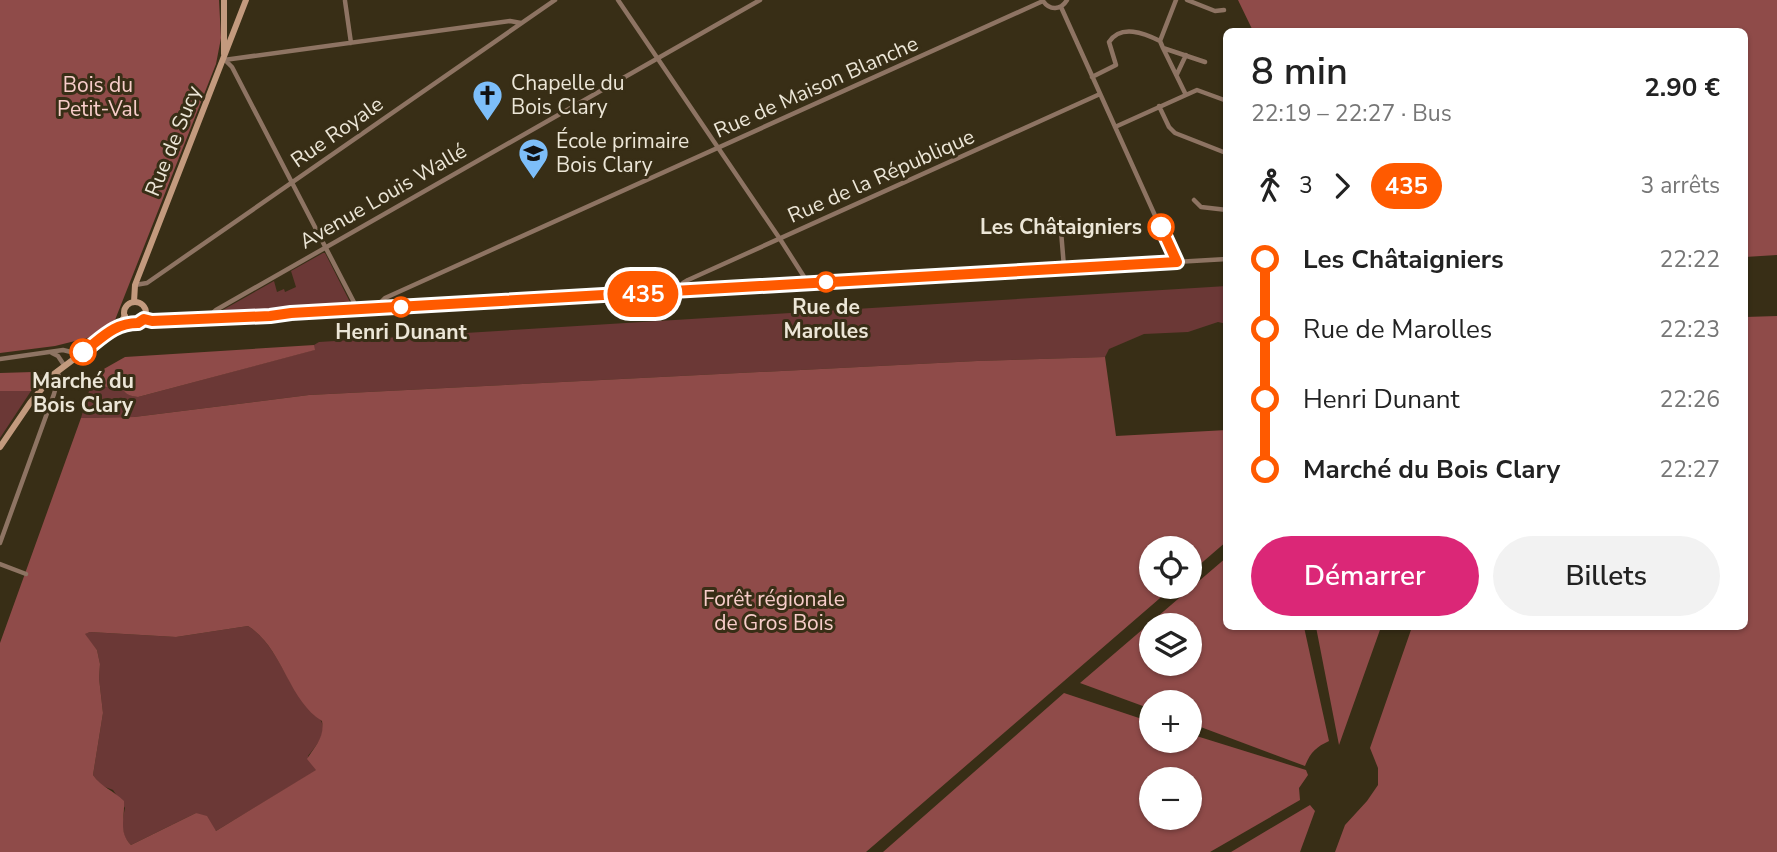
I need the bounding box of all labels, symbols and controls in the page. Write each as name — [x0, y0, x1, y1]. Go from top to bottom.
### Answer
street label: Rue de Maison Blanche — [710, 29, 922, 145]
text: 8 min — [1251, 46, 1348, 97]
place label: Chapelle du Bois Clary — [511, 69, 625, 121]
text: 2.90 € — [1644, 70, 1720, 105]
park label: Bois du Petit-Val — [57, 71, 140, 123]
church icon: Chapelle du Bois Clary — [471, 78, 505, 122]
street label: Rue de Sucy — [138, 82, 208, 200]
street label: Rue Royale — [285, 90, 389, 174]
text: 22:19 – 22:27 · Bus — [1251, 98, 1452, 129]
street label: Rue de la République — [783, 122, 979, 230]
place label: École primaire Bois Clary — [556, 127, 689, 179]
school or university icon: École primaire Bois Clary — [516, 136, 550, 180]
street label: Avenue Louis Wallé — [294, 137, 472, 255]
icon: walk — [1251, 167, 1289, 205]
icon: forward — [1323, 167, 1361, 205]
text: 3 — [1299, 170, 1313, 201]
text: 435 — [1385, 170, 1428, 202]
text: 3 arrêts — [1640, 170, 1720, 201]
place label: Les Châtaigniers — [980, 213, 1142, 241]
marker: Les Châtaigniers — [1148, 214, 1174, 240]
text: Les Châtaigniers — [1303, 242, 1504, 277]
text: 22:22 — [1660, 244, 1720, 275]
line badge: 435 — [603, 271, 683, 317]
marker: Rue de Marolles — [816, 272, 836, 292]
text: 435 — [621, 278, 665, 310]
place label: Rue de Marolles — [784, 293, 868, 345]
marker: Henri Dunant — [391, 297, 411, 317]
text: Rue de Marolles — [1303, 312, 1492, 347]
text: 22:23 — [1660, 314, 1720, 345]
place label: Henri Dunant — [335, 318, 468, 346]
marker: Marché du Bois Clary — [70, 339, 96, 365]
place label: Marché du Bois Clary — [32, 367, 134, 419]
text: Henri Dunant — [1303, 382, 1460, 417]
text: 22:26 — [1660, 384, 1720, 415]
text: Marché du Bois Clary — [1303, 452, 1560, 487]
text: 22:27 — [1660, 454, 1720, 485]
map controls — [1139, 536, 1202, 830]
button: locate — [1139, 536, 1202, 599]
button: Démarrer — [1251, 536, 1479, 616]
button: Billets — [1493, 536, 1720, 616]
park label: Forêt régionale de Gros Bois — [703, 585, 845, 637]
button: layers — [1139, 613, 1202, 676]
button: + — [1139, 690, 1202, 753]
button: − — [1139, 767, 1202, 830]

